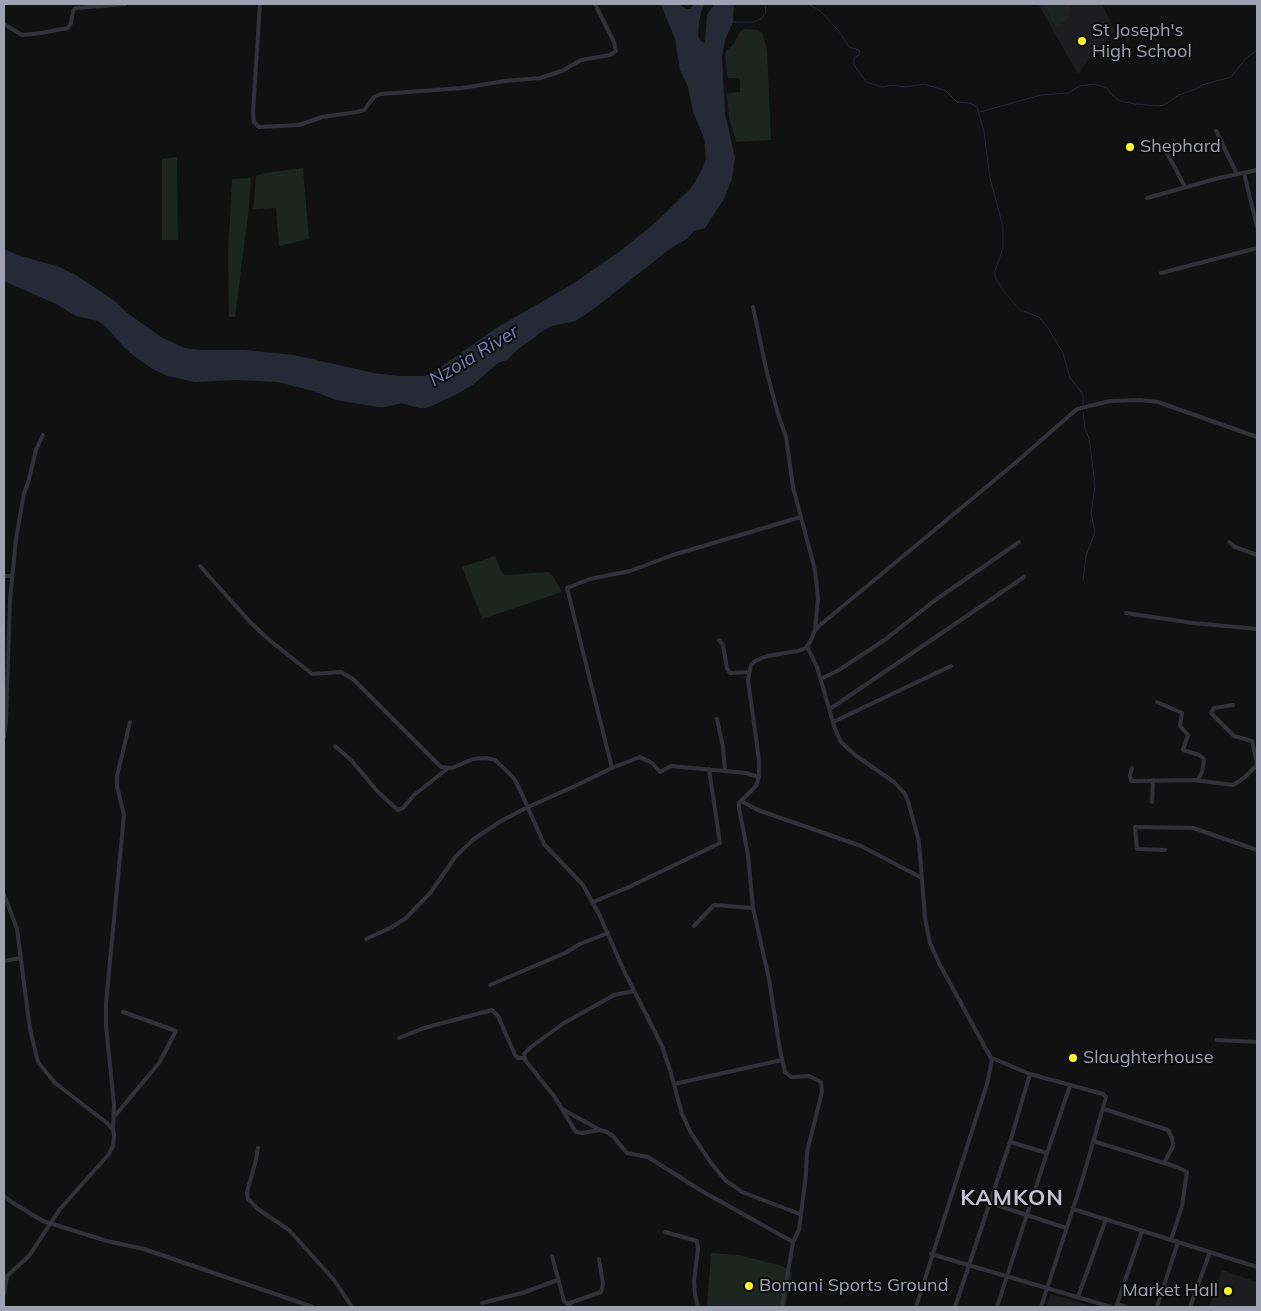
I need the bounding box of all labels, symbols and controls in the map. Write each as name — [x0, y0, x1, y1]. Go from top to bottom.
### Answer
place label: St Joseph's High School — [1092, 20, 1192, 62]
marker: St Joseph's High School — [1076, 35, 1088, 47]
place label: Shephard — [1140, 136, 1221, 158]
marker: Shephard — [1124, 141, 1136, 153]
water label: Nzoia River — [425, 320, 523, 392]
place label: Slaughterhouse — [1083, 1047, 1214, 1069]
marker: Slaughterhouse — [1067, 1052, 1079, 1064]
district label: KAMKON — [959, 1185, 1065, 1211]
place label: Bomani Sports Ground — [759, 1275, 948, 1297]
marker: Bomani Sports Ground — [743, 1280, 755, 1292]
place label: Market Hall — [1122, 1280, 1218, 1302]
marker: Market Hall — [1222, 1285, 1234, 1297]

